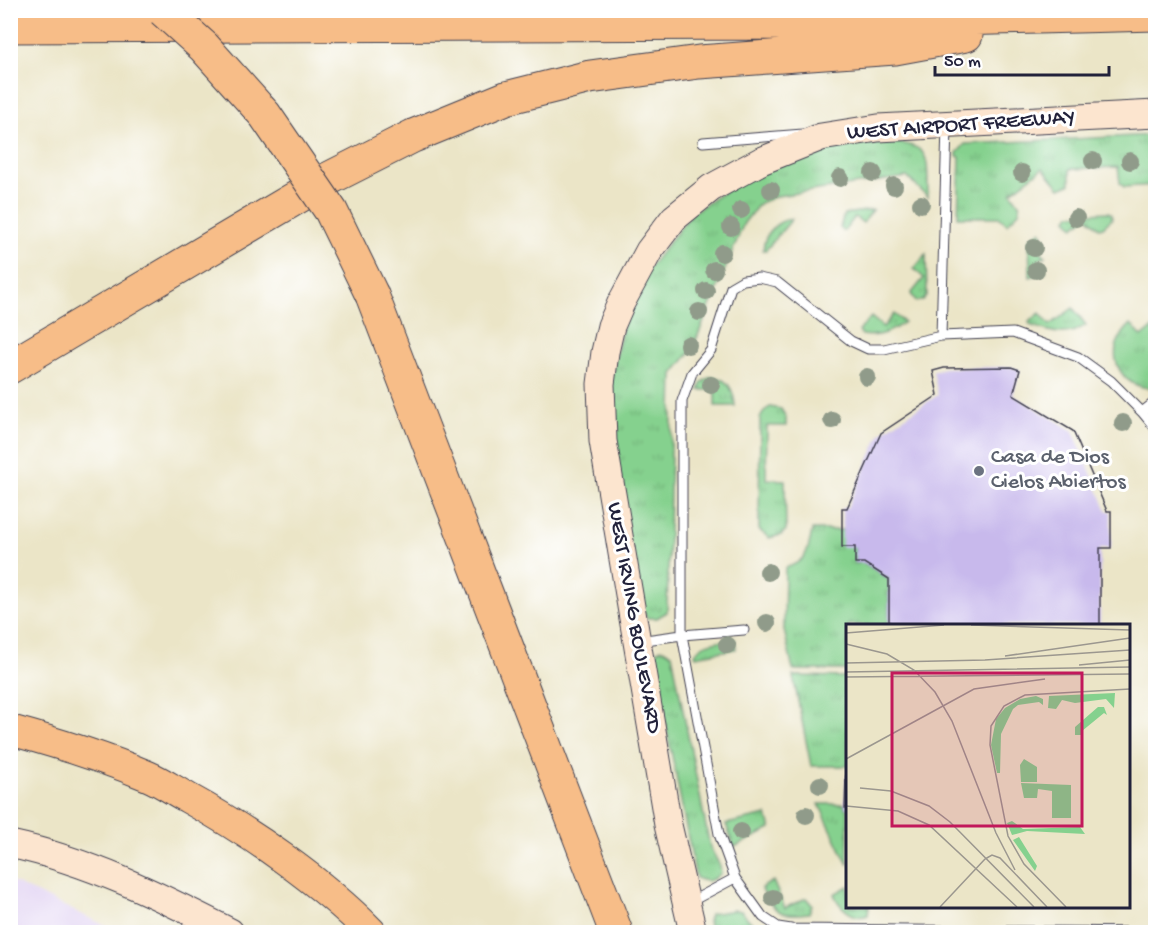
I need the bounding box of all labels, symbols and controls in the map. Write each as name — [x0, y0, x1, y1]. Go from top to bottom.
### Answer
scale bar — [935, 39, 1109, 77]
text: 50 m — [944, 52, 981, 73]
street label: WEST AIRPORT FREEWAY — [846, 105, 1076, 147]
place label: Casa de Dios Cielos Abiertos — [991, 445, 1127, 496]
marker: Casa de Dios Cielos Abiertos — [972, 464, 986, 478]
street label: WEST IRVING BOULEVARD — [600, 500, 666, 736]
inset map — [846, 624, 1130, 907]

